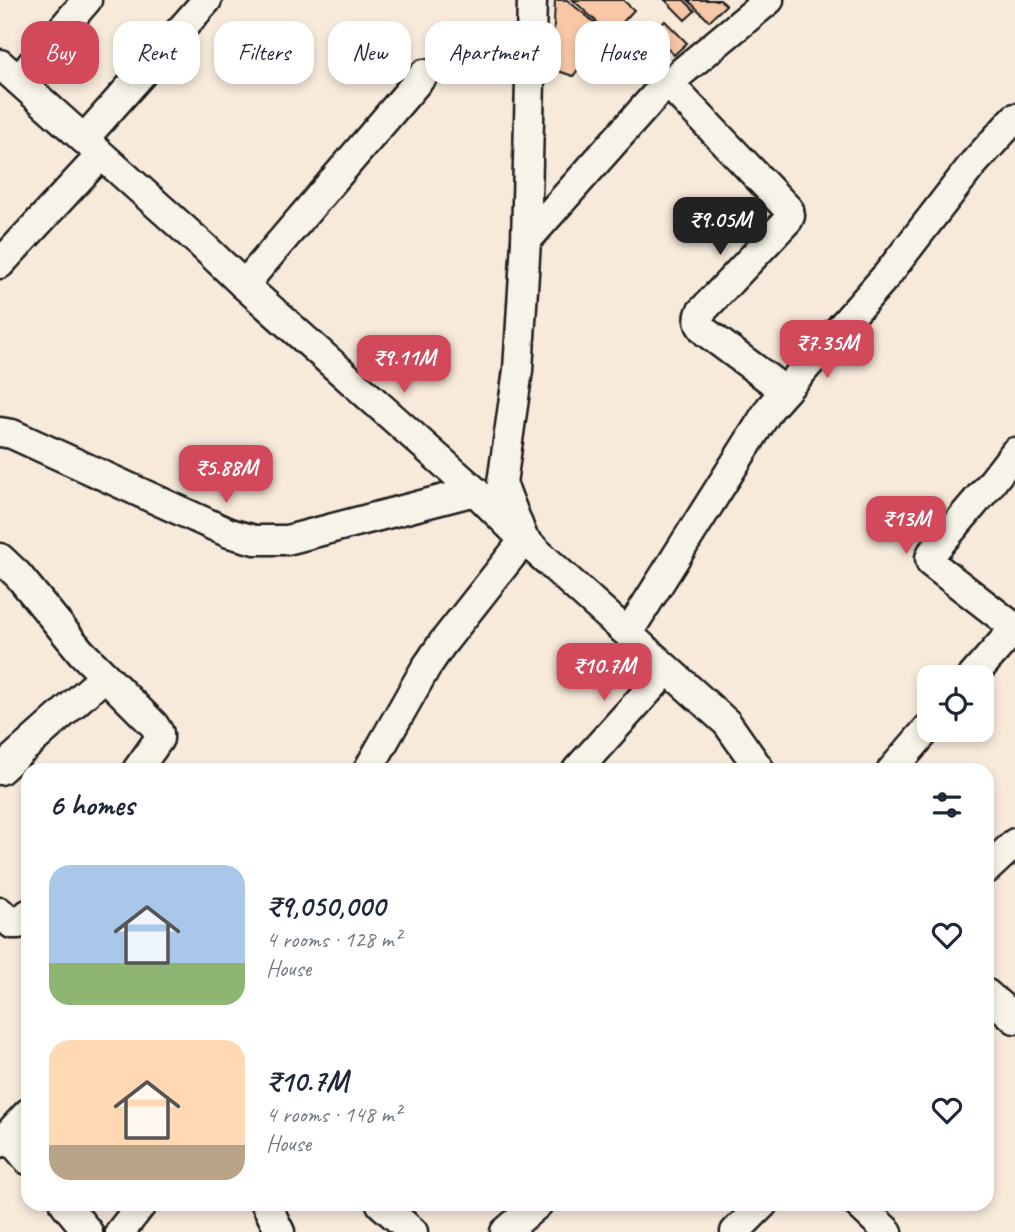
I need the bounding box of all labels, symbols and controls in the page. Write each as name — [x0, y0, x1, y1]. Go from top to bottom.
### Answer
chip: Buy — [21, 21, 99, 84]
chip: Rent — [113, 21, 200, 84]
chip: Filters — [214, 21, 314, 84]
chip: New — [328, 21, 411, 84]
chip: Apartment — [425, 21, 561, 84]
chip: House — [575, 21, 670, 84]
pin: ₹9.05M — [663, 198, 777, 257]
text: ₹9.05M — [689, 205, 751, 234]
pin: ₹7.35M — [770, 320, 884, 380]
text: ₹7.35M — [796, 328, 858, 357]
pin: ₹9.11M — [347, 336, 461, 395]
text: ₹9.11M — [373, 343, 435, 372]
pin: ₹5.88M — [169, 446, 283, 505]
text: ₹5.88M — [195, 453, 257, 482]
pin: ₹13M — [865, 496, 947, 556]
text: ₹13M — [882, 504, 930, 533]
pin: ₹10.7M — [547, 644, 661, 703]
text: ₹10.7M — [573, 651, 635, 680]
map controls — [917, 665, 994, 742]
button: locate — [917, 665, 994, 742]
text: 6 homes — [49, 786, 134, 824]
icon: filters — [928, 786, 966, 824]
text: ₹9,050,000 — [266, 887, 385, 925]
icon: home — [105, 893, 189, 977]
icon: heart — [928, 916, 966, 954]
text: 4 rooms · 128 m² — [266, 925, 401, 954]
text: House — [266, 954, 311, 983]
text: ₹10.7M — [266, 1062, 348, 1100]
icon: home — [105, 1068, 189, 1152]
icon: heart — [928, 1091, 966, 1129]
text: 4 rooms · 148 m² — [266, 1100, 401, 1129]
text: House — [266, 1129, 311, 1158]

